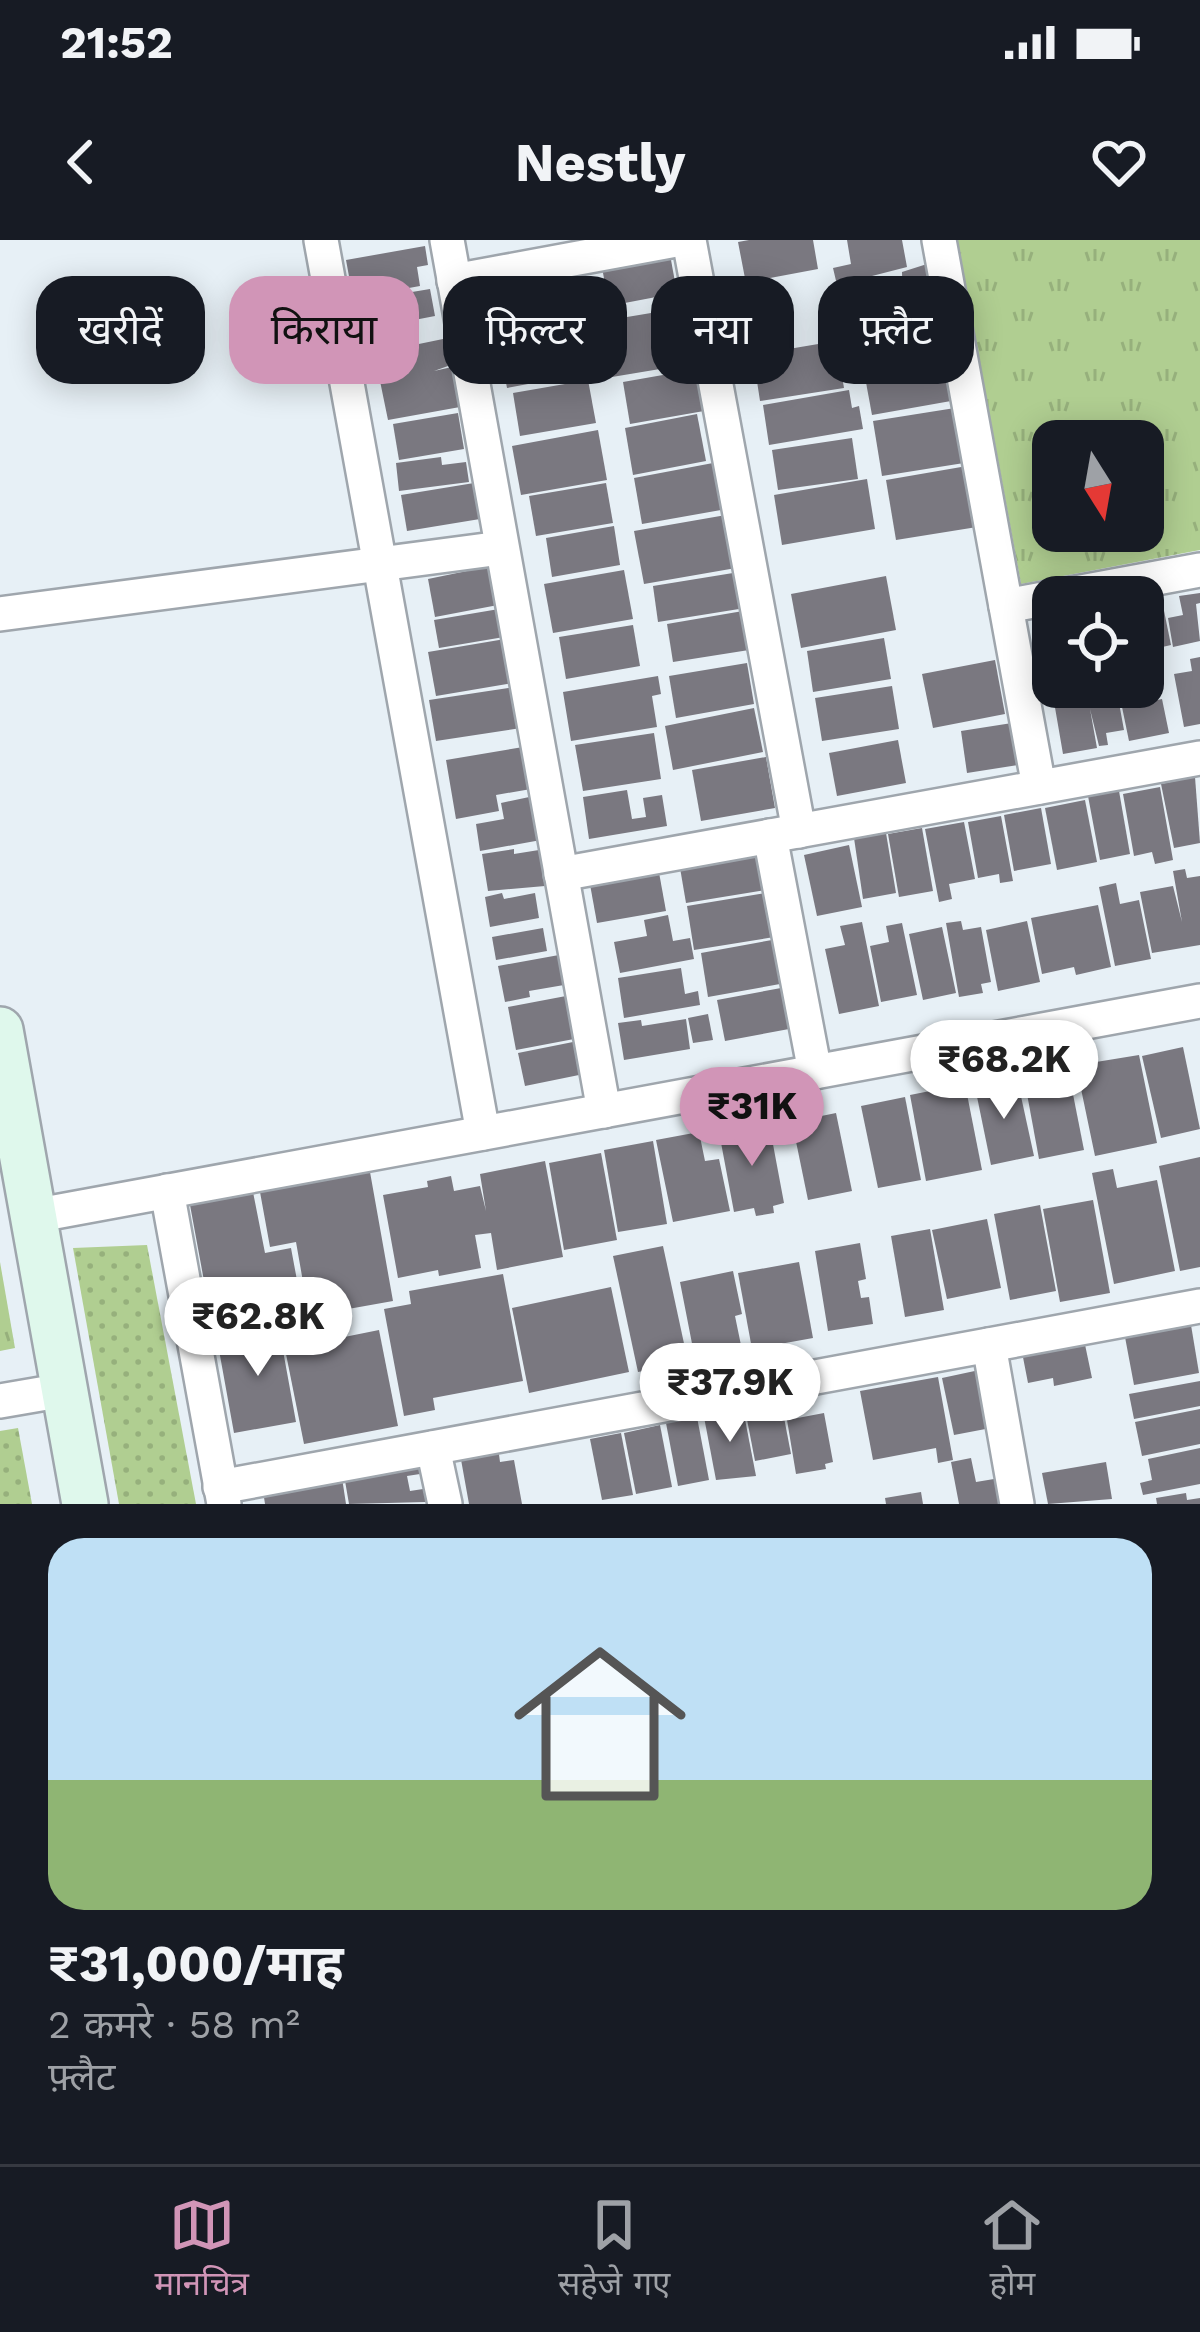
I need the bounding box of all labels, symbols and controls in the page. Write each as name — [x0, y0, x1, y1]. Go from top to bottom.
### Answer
text: 21:52 — [60, 16, 173, 69]
icon: back — [48, 129, 114, 195]
icon: heart — [1086, 129, 1152, 195]
text: Nestly — [515, 131, 685, 194]
chip: खरीदें — [36, 276, 205, 384]
chip: किराया — [229, 276, 419, 384]
chip: फ़िल्टर — [443, 276, 627, 384]
chip: नया — [651, 276, 794, 384]
chip: फ़्लैट — [818, 276, 974, 384]
north arrow — [1032, 420, 1164, 552]
map controls — [1032, 420, 1164, 708]
button: locate — [1032, 576, 1164, 708]
pin: ₹68.2K — [906, 1020, 1102, 1122]
text: ₹68.2K — [937, 1036, 1071, 1081]
pin: ₹31K — [681, 1067, 823, 1169]
text: ₹31K — [707, 1083, 797, 1128]
pin: ₹62.8K — [160, 1277, 356, 1379]
text: ₹62.8K — [191, 1293, 325, 1338]
pin: ₹37.9K — [632, 1343, 828, 1445]
text: ₹37.9K — [667, 1359, 793, 1404]
icon: home — [492, 1616, 708, 1832]
text: ₹31,000/माह — [48, 1934, 344, 1993]
text: 2 कमरे · 58 m² — [48, 2002, 300, 2047]
text: फ़्लैट — [48, 2054, 115, 2099]
tab: मानचित्र — [155, 2192, 249, 2308]
tab: सहेजे गए — [558, 2192, 670, 2308]
tab: होम — [979, 2192, 1045, 2308]

